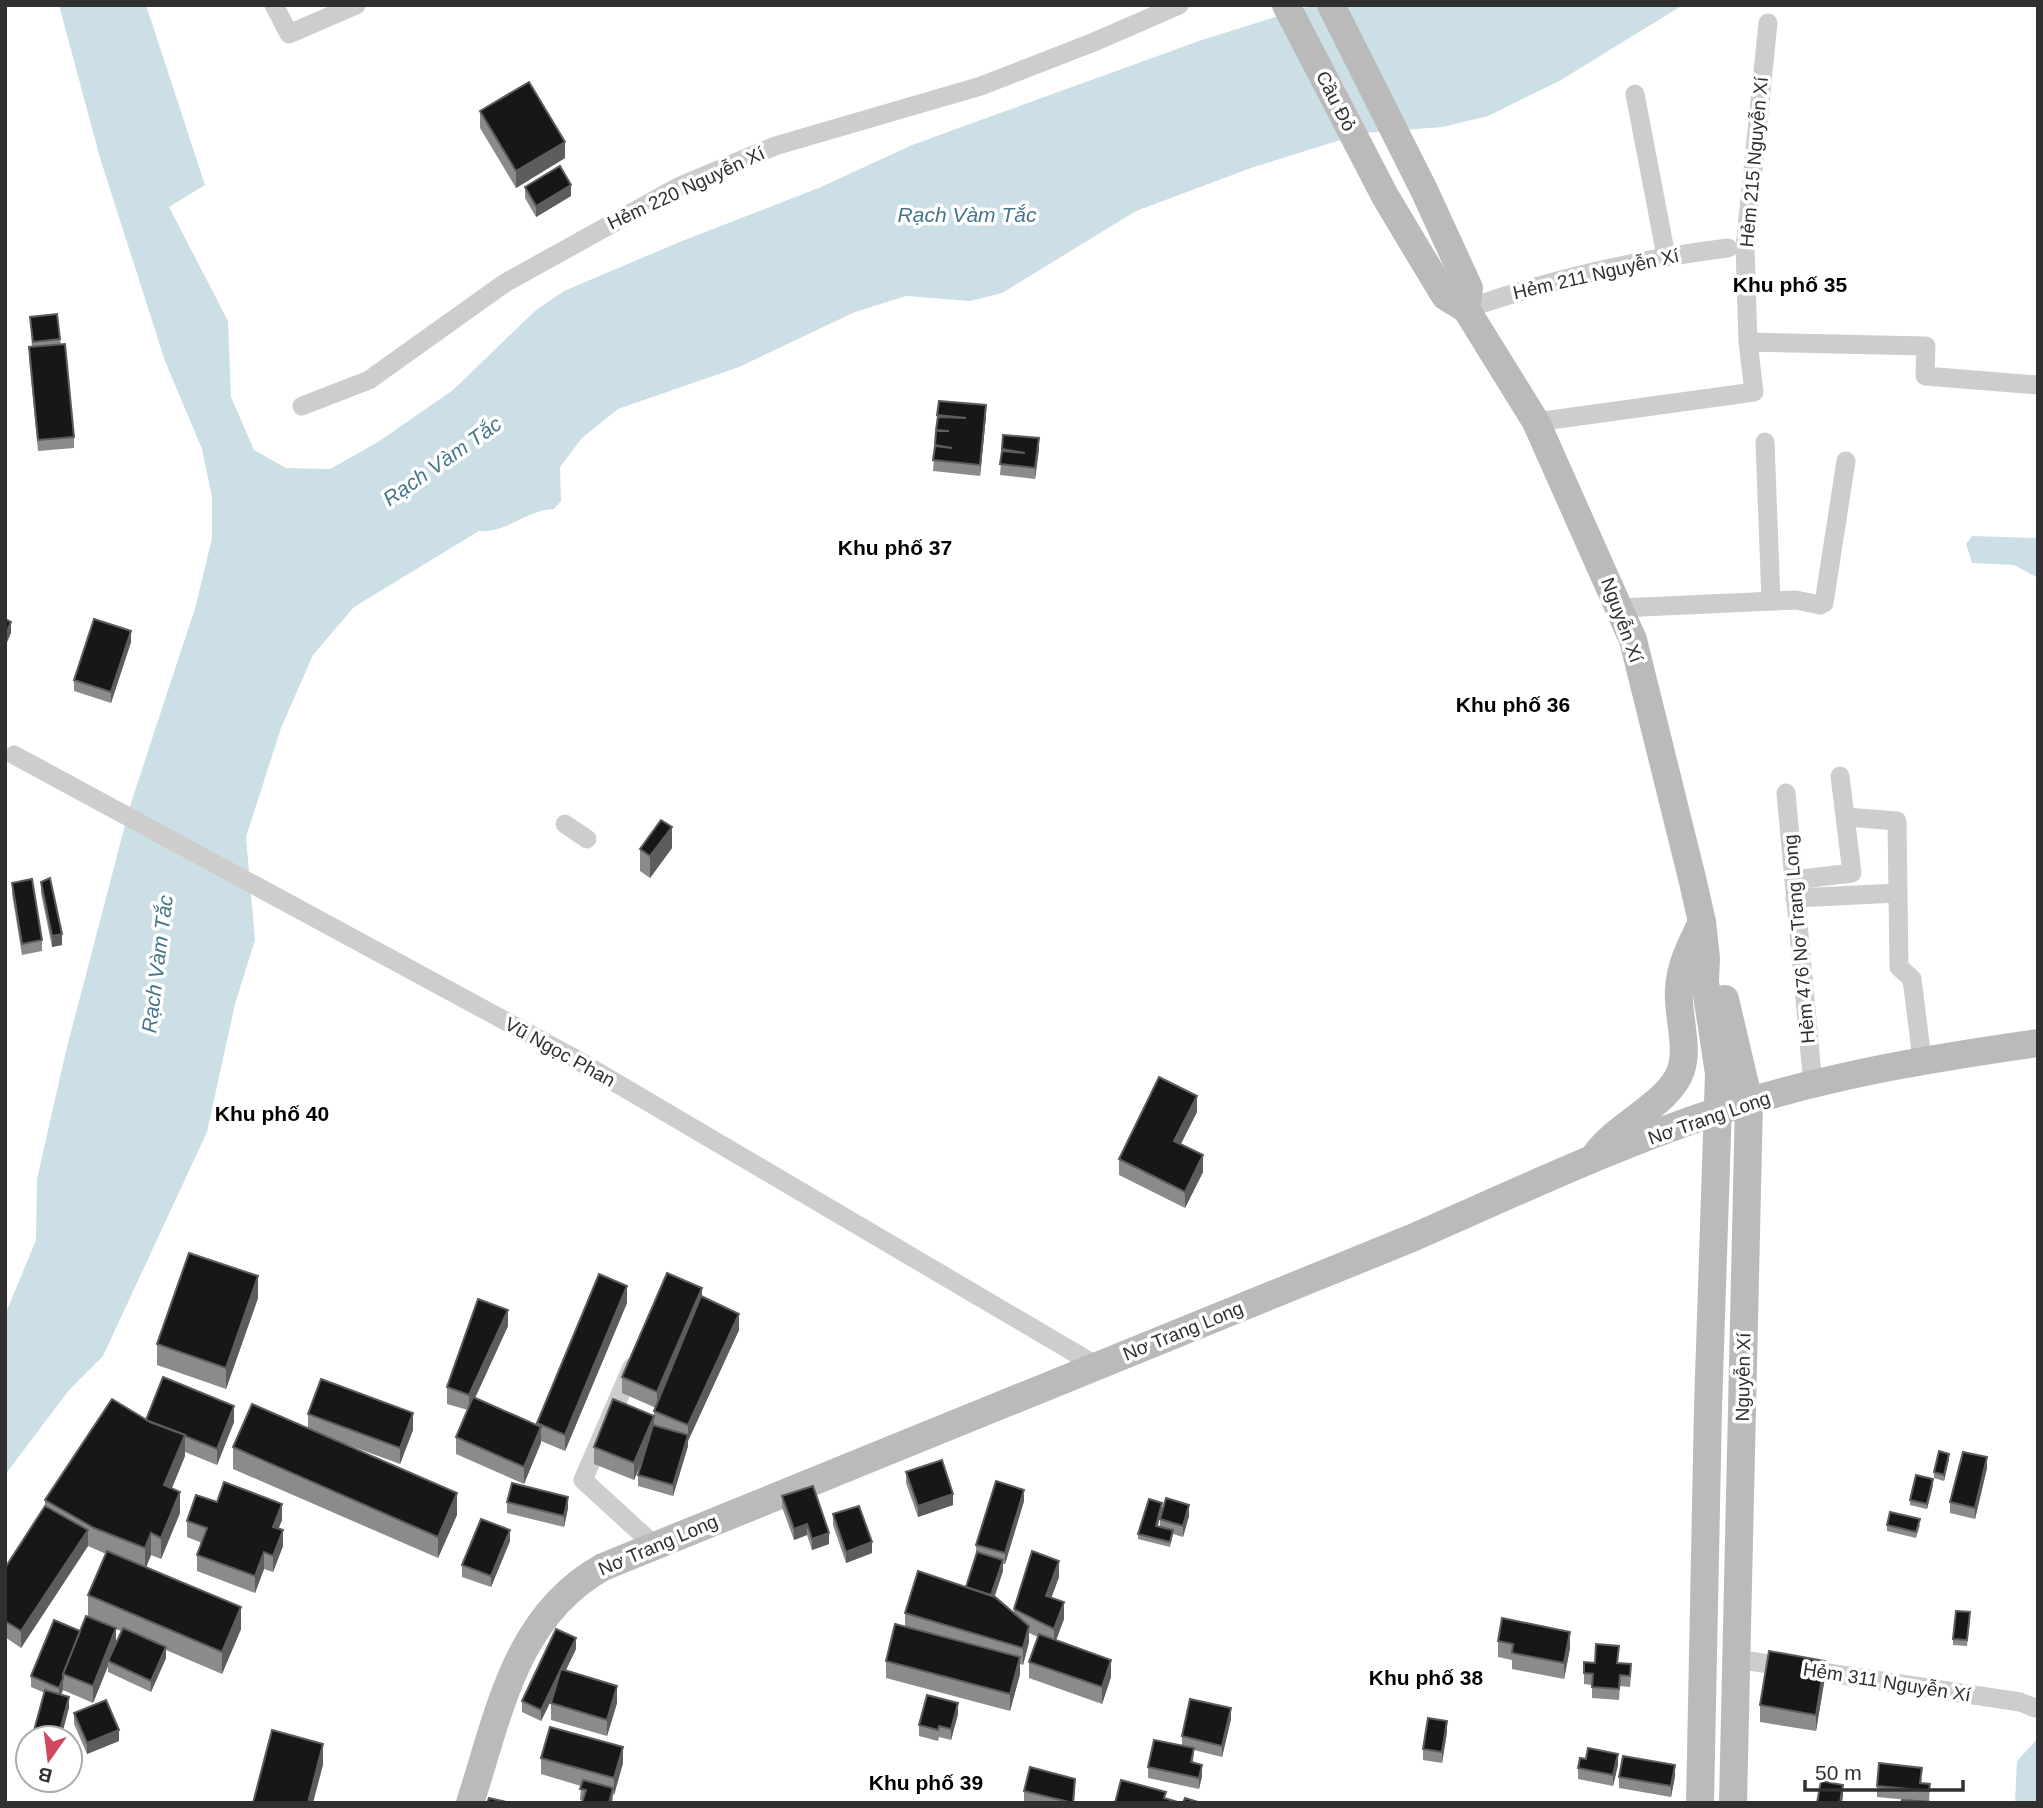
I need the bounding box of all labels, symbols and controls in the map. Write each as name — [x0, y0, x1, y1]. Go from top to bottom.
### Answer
street label: Cầu Đỏ — [1312, 68, 1360, 134]
street label: Hẻm 215 Nguyễn Xí — [1736, 75, 1772, 248]
street label: Hẻm 220 Nguyễn Xí — [604, 142, 769, 234]
water label: Rạch Vàm Tắc — [898, 203, 1037, 226]
street label: Hẻm 211 Nguyễn Xí — [1511, 245, 1682, 303]
district label: Khu phố 35 — [1733, 273, 1847, 296]
water label: Rạch Vàm Tắc — [379, 411, 506, 510]
district label: Khu phố 37 — [838, 536, 952, 559]
street label: Nguyễn Xí — [1597, 575, 1647, 666]
district label: Khu phố 36 — [1456, 693, 1570, 716]
street label: Hẻm 476 Nơ Trang Long — [1779, 833, 1819, 1045]
water label: Rạch Vàm Tắc — [137, 893, 177, 1034]
street label: Vũ Ngọc Phan — [501, 1013, 619, 1091]
street label: Nơ Trang Long — [1645, 1087, 1773, 1149]
district label: Khu phố 40 — [215, 1102, 329, 1125]
street label: Nơ Trang Long — [1120, 1297, 1246, 1365]
street label: Nguyễn Xí — [1732, 1332, 1754, 1422]
street label: Nơ Trang Long — [595, 1510, 721, 1580]
street label: Hẻm 311 Nguyễn Xí — [1802, 1658, 1973, 1706]
district label: Khu phố 38 — [1369, 1666, 1483, 1689]
north arrow — [14, 1724, 84, 1794]
scale bar — [1805, 1748, 1962, 1792]
text: 50 m — [1815, 1761, 1862, 1784]
text: B — [36, 1763, 54, 1787]
district label: Khu phố 39 — [869, 1771, 983, 1794]

